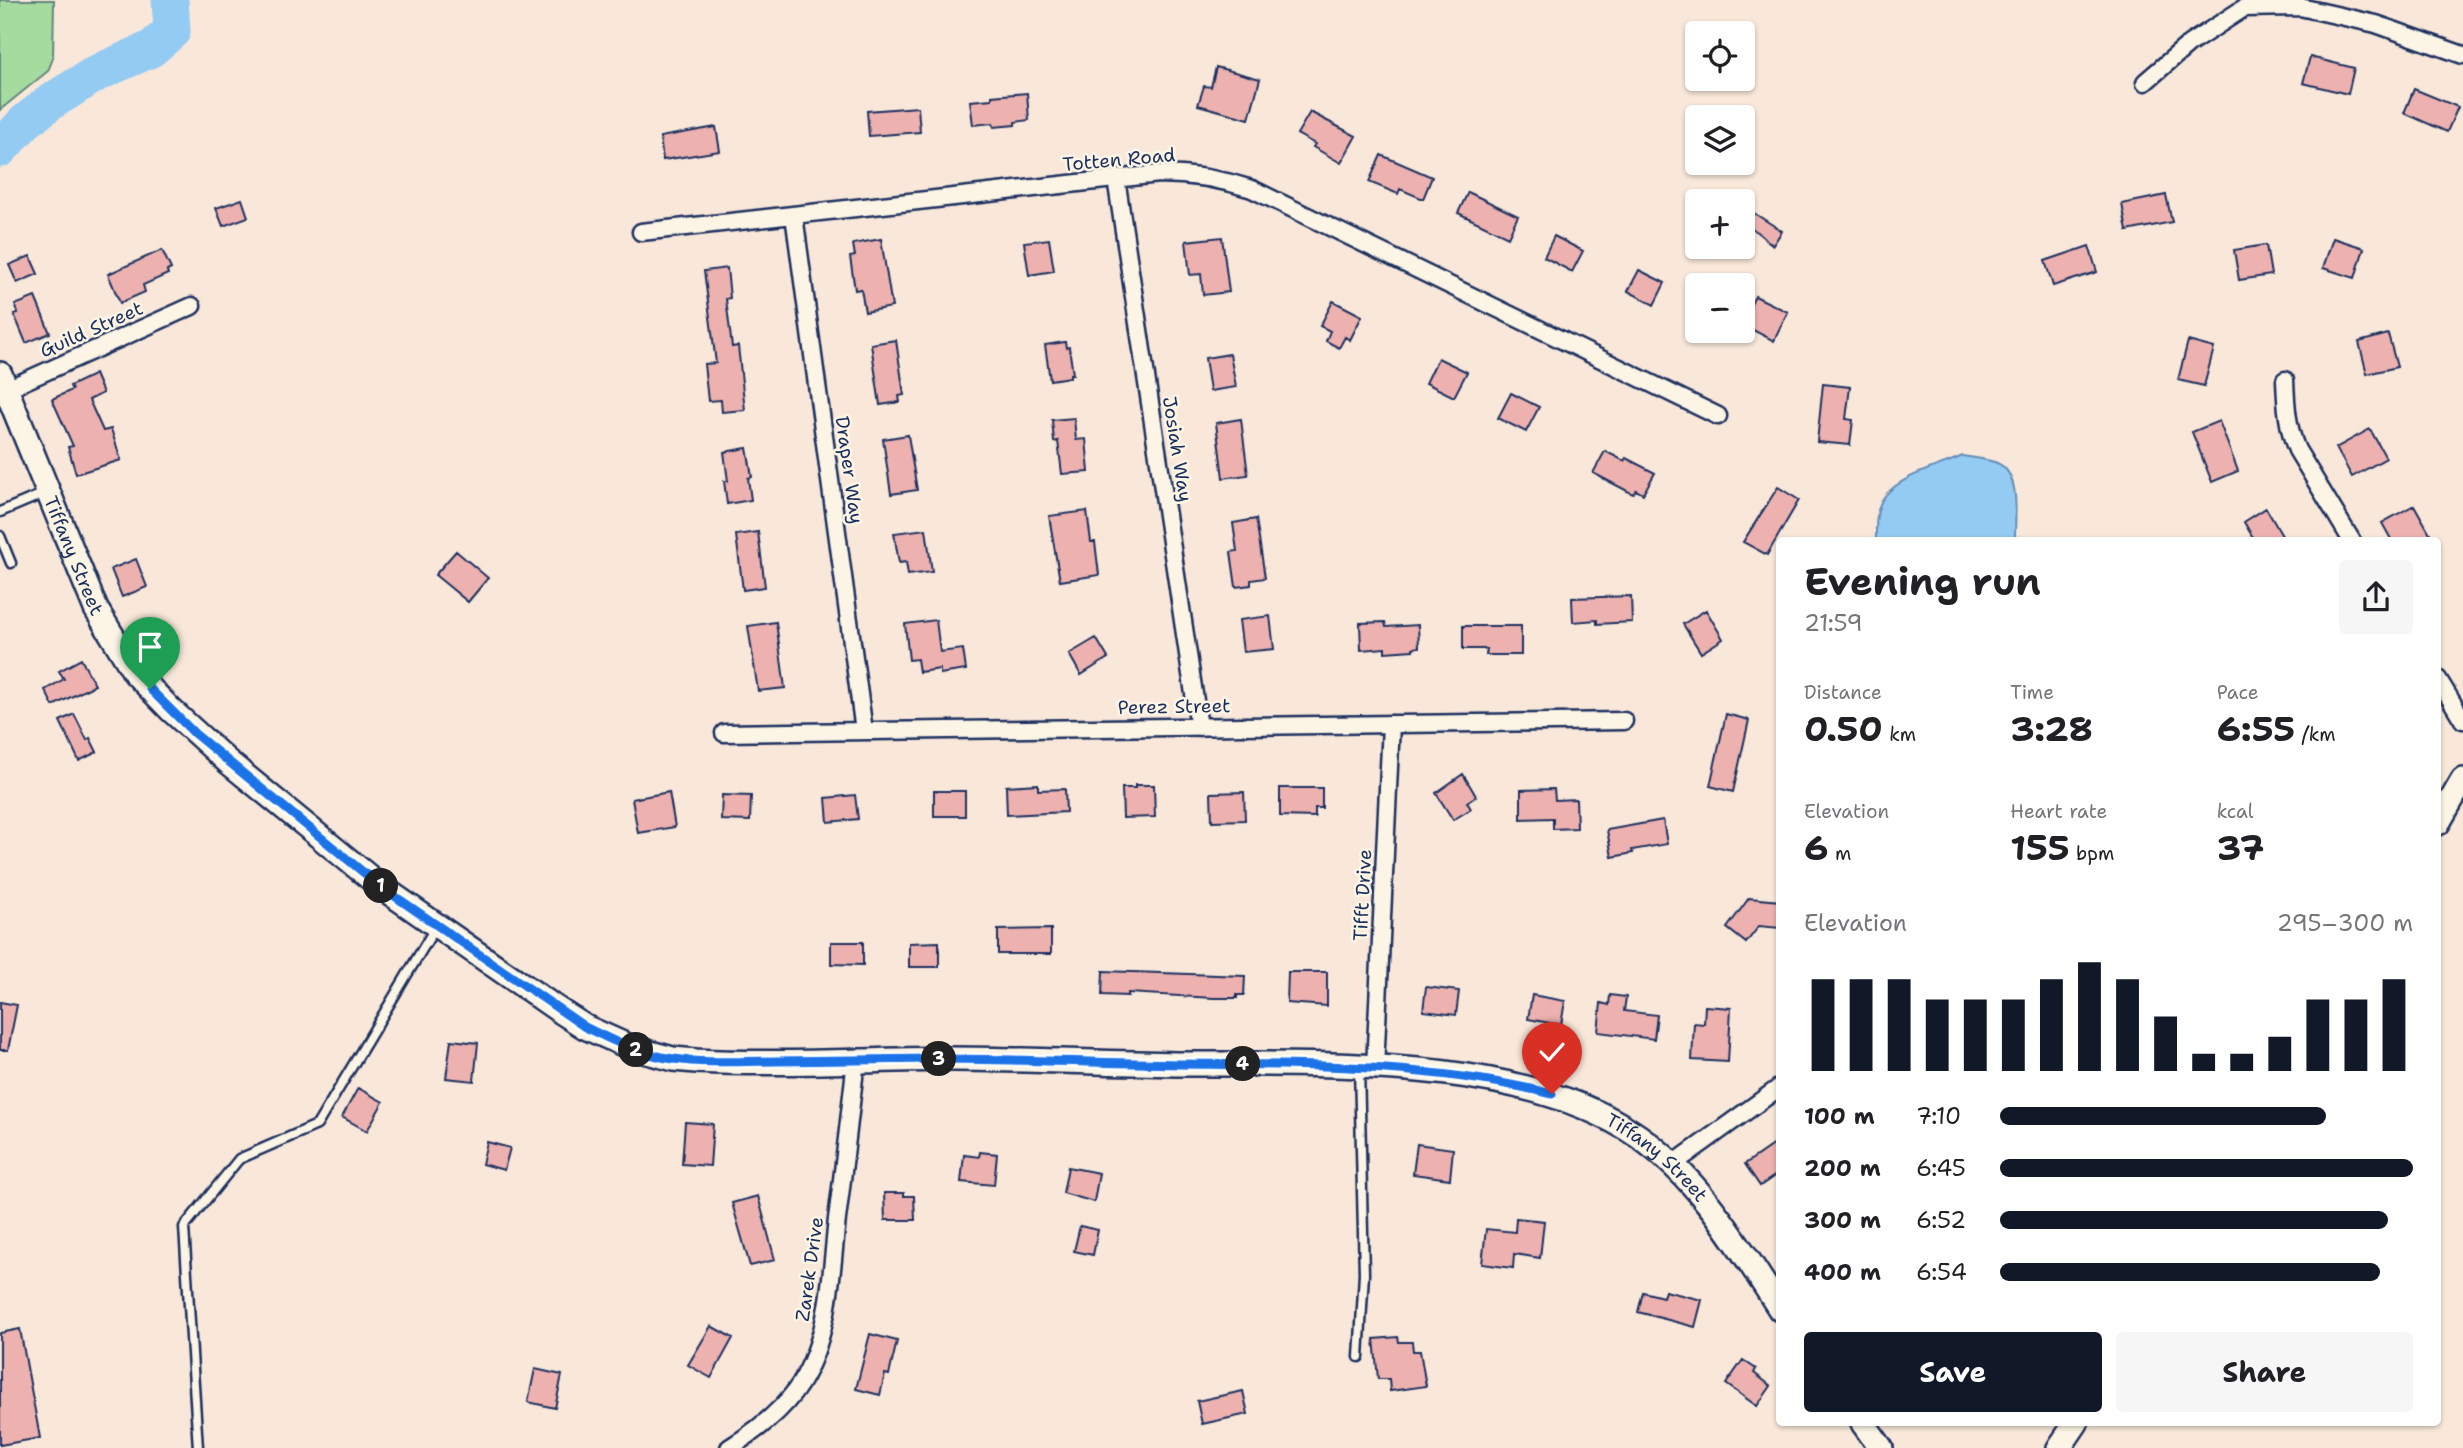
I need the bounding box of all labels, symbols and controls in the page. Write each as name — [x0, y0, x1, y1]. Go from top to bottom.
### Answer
map controls — [1685, 21, 1755, 343]
button: locate — [1685, 21, 1755, 91]
button: layers — [1685, 105, 1755, 175]
street label: Totten Road — [1062, 142, 1176, 177]
button: + — [1685, 189, 1755, 259]
button: − — [1685, 273, 1755, 343]
street label: Guild Street — [36, 296, 147, 363]
street label: Josiah Way — [1157, 394, 1198, 504]
street label: Draper Way — [830, 415, 869, 525]
street label: Tiffany Street — [38, 492, 109, 620]
text: Evening run — [1804, 556, 2041, 607]
button: share — [2339, 560, 2413, 634]
text: 21:59 — [1804, 608, 1863, 638]
pin — [120, 617, 180, 689]
icon: arrive — [131, 628, 169, 666]
text: Distance — [1804, 680, 1882, 705]
text: Time — [2010, 680, 2054, 705]
text: Pace — [2217, 680, 2258, 705]
street label: Perez Street — [1117, 693, 1231, 720]
text: 0.50 — [1804, 705, 1883, 752]
text: 3:28 — [2010, 705, 2093, 752]
text: 6:55 — [2217, 705, 2295, 752]
text: km — [1883, 722, 1916, 747]
text: /km — [2295, 722, 2336, 747]
text: Elevation — [1804, 799, 1889, 824]
text: Heart rate — [2010, 799, 2107, 824]
text: kcal — [2217, 799, 2254, 824]
text: 6 — [1804, 824, 1829, 871]
text: 155 — [2010, 824, 2070, 871]
text: 37 — [2217, 824, 2264, 871]
text: m — [1829, 841, 1851, 866]
text: bpm — [2070, 841, 2114, 866]
street label: Tifft Drive — [1348, 848, 1377, 942]
pin: 1 — [364, 868, 398, 903]
text: 1 — [376, 873, 385, 898]
text: Elevation — [1804, 908, 1907, 938]
text: 295–300 m — [2277, 908, 2413, 938]
pin — [1522, 1022, 1582, 1094]
pin: 2 — [618, 1032, 654, 1068]
icon: check — [1533, 1033, 1571, 1071]
text: 2 — [629, 1037, 642, 1062]
pin: 3 — [922, 1042, 956, 1076]
text: 3 — [932, 1046, 945, 1071]
pin: 4 — [1226, 1046, 1260, 1082]
text: 4 — [1236, 1051, 1249, 1076]
text: 100 m — [1804, 1101, 1875, 1131]
text: 7:10 — [1916, 1101, 1961, 1131]
street label: Tiffany Street — [1602, 1107, 1713, 1207]
text: 200 m — [1804, 1153, 1881, 1183]
text: 6:45 — [1916, 1153, 1966, 1183]
text: 300 m — [1804, 1205, 1881, 1235]
text: 6:52 — [1916, 1205, 1966, 1235]
street label: Zarek Drive — [790, 1215, 829, 1323]
text: 400 m — [1804, 1257, 1881, 1287]
text: 6:54 — [1916, 1257, 1967, 1287]
button: Save — [1804, 1332, 2102, 1412]
button: Share — [2116, 1332, 2413, 1412]

